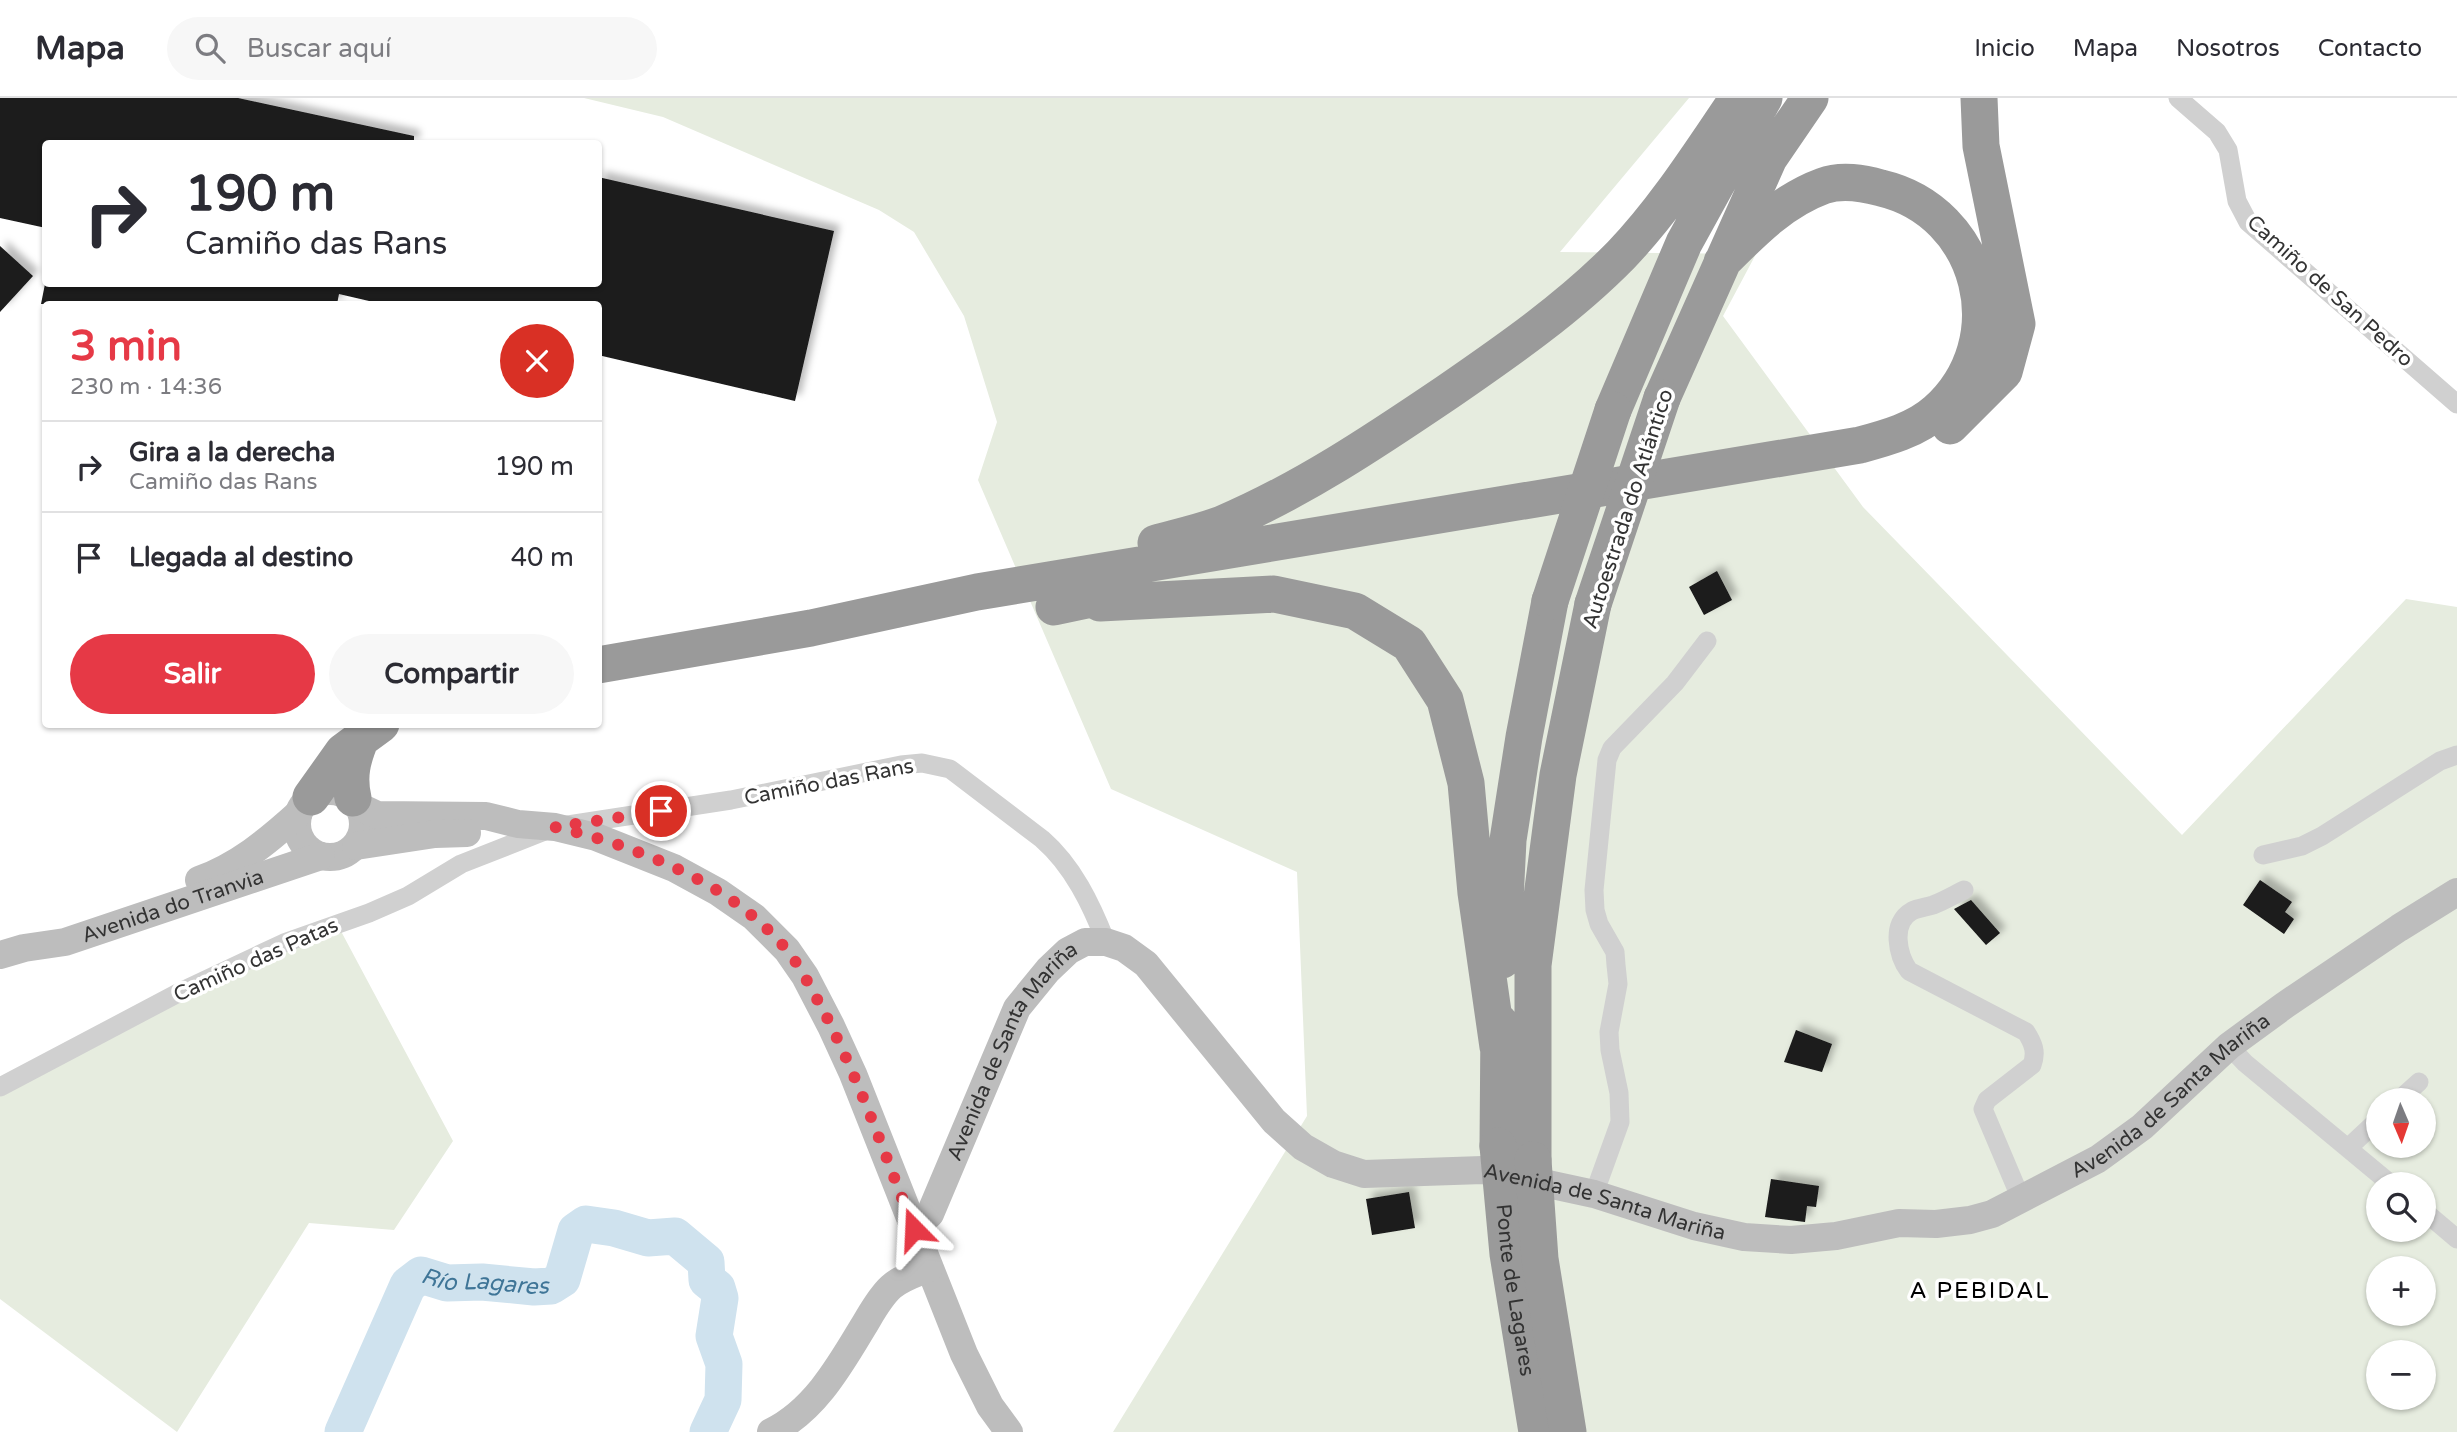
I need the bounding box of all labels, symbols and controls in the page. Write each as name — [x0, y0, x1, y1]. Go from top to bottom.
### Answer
search box — [167, 17, 657, 80]
text: Mapa — [35, 29, 125, 68]
icon: search — [191, 29, 229, 67]
text: Buscar aquí — [247, 33, 391, 64]
text: Inicio — [1974, 34, 2035, 63]
text: Mapa — [2073, 34, 2138, 63]
text: Nosotros — [2176, 34, 2280, 63]
text: Contacto — [2318, 34, 2422, 63]
text: 190 m — [185, 165, 335, 224]
icon: right — [70, 168, 161, 259]
street label: Camiño de San Pedro — [2242, 210, 2418, 372]
text: Camiño das Rans — [185, 225, 447, 263]
text: 3 min — [70, 321, 182, 372]
button: close — [500, 324, 574, 398]
text: 230 m · 14:36 — [70, 373, 222, 401]
street label: Autoestrada do Atlántico — [1577, 386, 1679, 632]
text: Gira a la derecha — [129, 437, 335, 468]
icon: right — [70, 448, 108, 486]
text: 190 m — [494, 451, 574, 482]
text: Camiño das Rans — [129, 468, 318, 496]
icon: arrive — [70, 539, 108, 577]
text: Llegada al destino — [129, 542, 353, 573]
text: 40 m — [511, 542, 574, 573]
button: Salir — [70, 634, 315, 714]
button: Compartir — [329, 634, 574, 714]
street label: Camiño das Rans — [742, 753, 916, 811]
pin — [631, 781, 691, 841]
icon: arrive — [642, 792, 680, 830]
street label: Avenida do Tranvia — [79, 864, 267, 948]
street label: Camiño das Patas — [170, 912, 342, 1008]
street label: Avenida de Santa Mariña — [942, 936, 1081, 1164]
street label: Avenida de Santa Mariña — [2067, 1008, 2275, 1183]
north arrow — [2366, 1088, 2436, 1158]
map controls — [2366, 1088, 2436, 1410]
street label: Avenida de Santa Mariña — [1481, 1158, 1728, 1245]
button: search — [2366, 1172, 2436, 1242]
position arrow — [877, 1192, 951, 1266]
street label: Ponte de Lagares — [1491, 1203, 1540, 1378]
button: + — [2366, 1256, 2436, 1326]
water label: Río Lagares — [418, 1262, 551, 1301]
district label: A PEBIDAL — [1909, 1277, 2051, 1305]
button: − — [2366, 1340, 2436, 1410]

